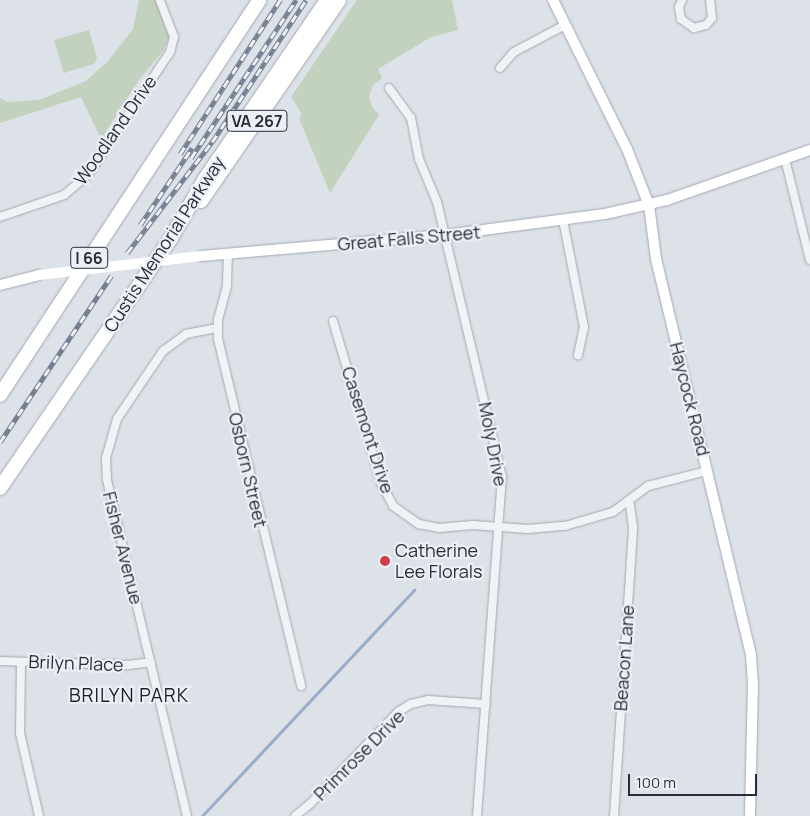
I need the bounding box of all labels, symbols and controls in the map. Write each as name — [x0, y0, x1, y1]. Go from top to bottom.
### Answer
street label: Woodland Drive — [69, 71, 161, 189]
road number: VA 267 — [226, 108, 288, 134]
street label: Custis Memorial Parkway — [99, 152, 229, 336]
street label: Great Falls Street — [337, 221, 481, 255]
road number: I 66 — [69, 244, 109, 272]
street label: Haycock Road — [665, 340, 715, 458]
street label: Casemont Drive — [337, 364, 399, 496]
street label: Moly Drive — [474, 400, 512, 488]
street label: Osborn Street — [224, 410, 272, 530]
street label: Fisher Avenue — [99, 489, 147, 607]
place label: Catherine Lee Florals — [395, 540, 483, 582]
marker: Catherine Lee Florals — [379, 555, 391, 567]
street label: Beacon Lane — [610, 604, 638, 712]
street label: Brilyn Place — [28, 651, 124, 675]
district label: BRILYN PARK — [68, 685, 190, 707]
street label: Primrose Drive — [309, 705, 409, 805]
scale bar — [630, 764, 759, 796]
text: 100 m — [636, 772, 676, 793]

